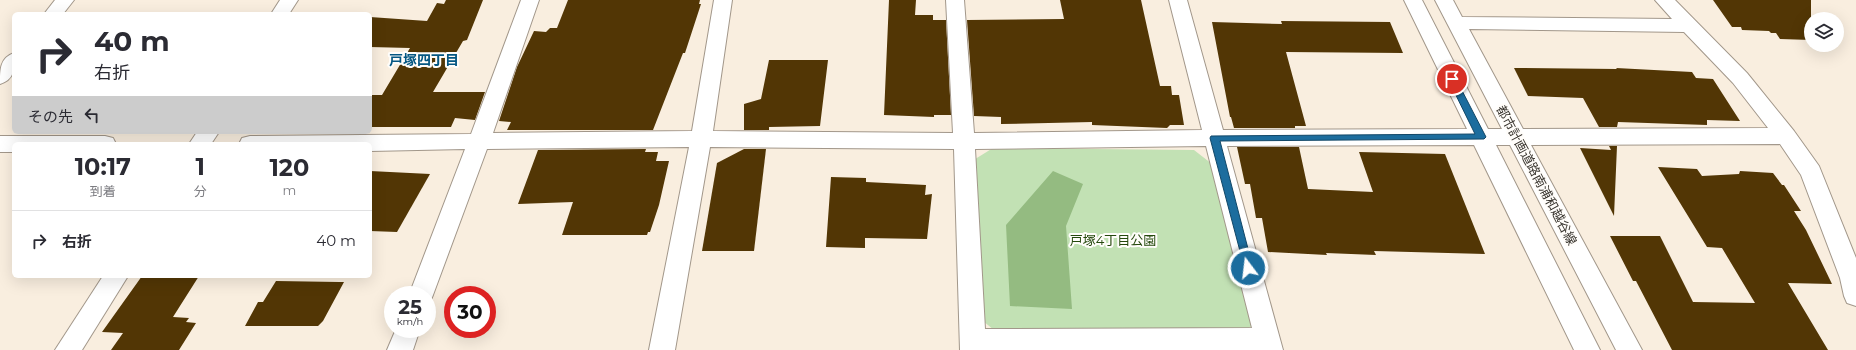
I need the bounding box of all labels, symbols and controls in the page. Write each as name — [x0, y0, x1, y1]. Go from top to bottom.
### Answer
map controls — [1804, 12, 1844, 52]
button: layers — [1804, 12, 1844, 52]
text: 40 m — [94, 24, 170, 58]
icon: right — [28, 28, 80, 80]
district label: 戸塚四丁目 — [389, 51, 459, 69]
text: 右折 — [94, 62, 130, 84]
pin — [1435, 62, 1469, 96]
icon: arrive — [1441, 68, 1463, 90]
street label: 都市計画道路南浦和越谷線 — [1493, 102, 1581, 248]
icon: left — [81, 104, 103, 126]
text: その先 — [28, 107, 73, 126]
text: 10:17 — [75, 152, 131, 181]
text: 1 — [195, 152, 205, 181]
text: 120 — [269, 153, 309, 182]
text: m — [282, 182, 296, 198]
text: 到着 — [90, 183, 116, 199]
text: 分 — [194, 183, 207, 199]
icon: right — [28, 230, 50, 252]
text: 40 m — [316, 231, 356, 250]
text: 右折 — [62, 232, 92, 251]
park label: 戸塚4丁目公園 — [1070, 232, 1156, 248]
position arrow — [1227, 247, 1269, 289]
speed limit sign: 30 — [444, 286, 496, 338]
text: 25 — [398, 295, 422, 319]
text: km/h — [397, 315, 423, 328]

